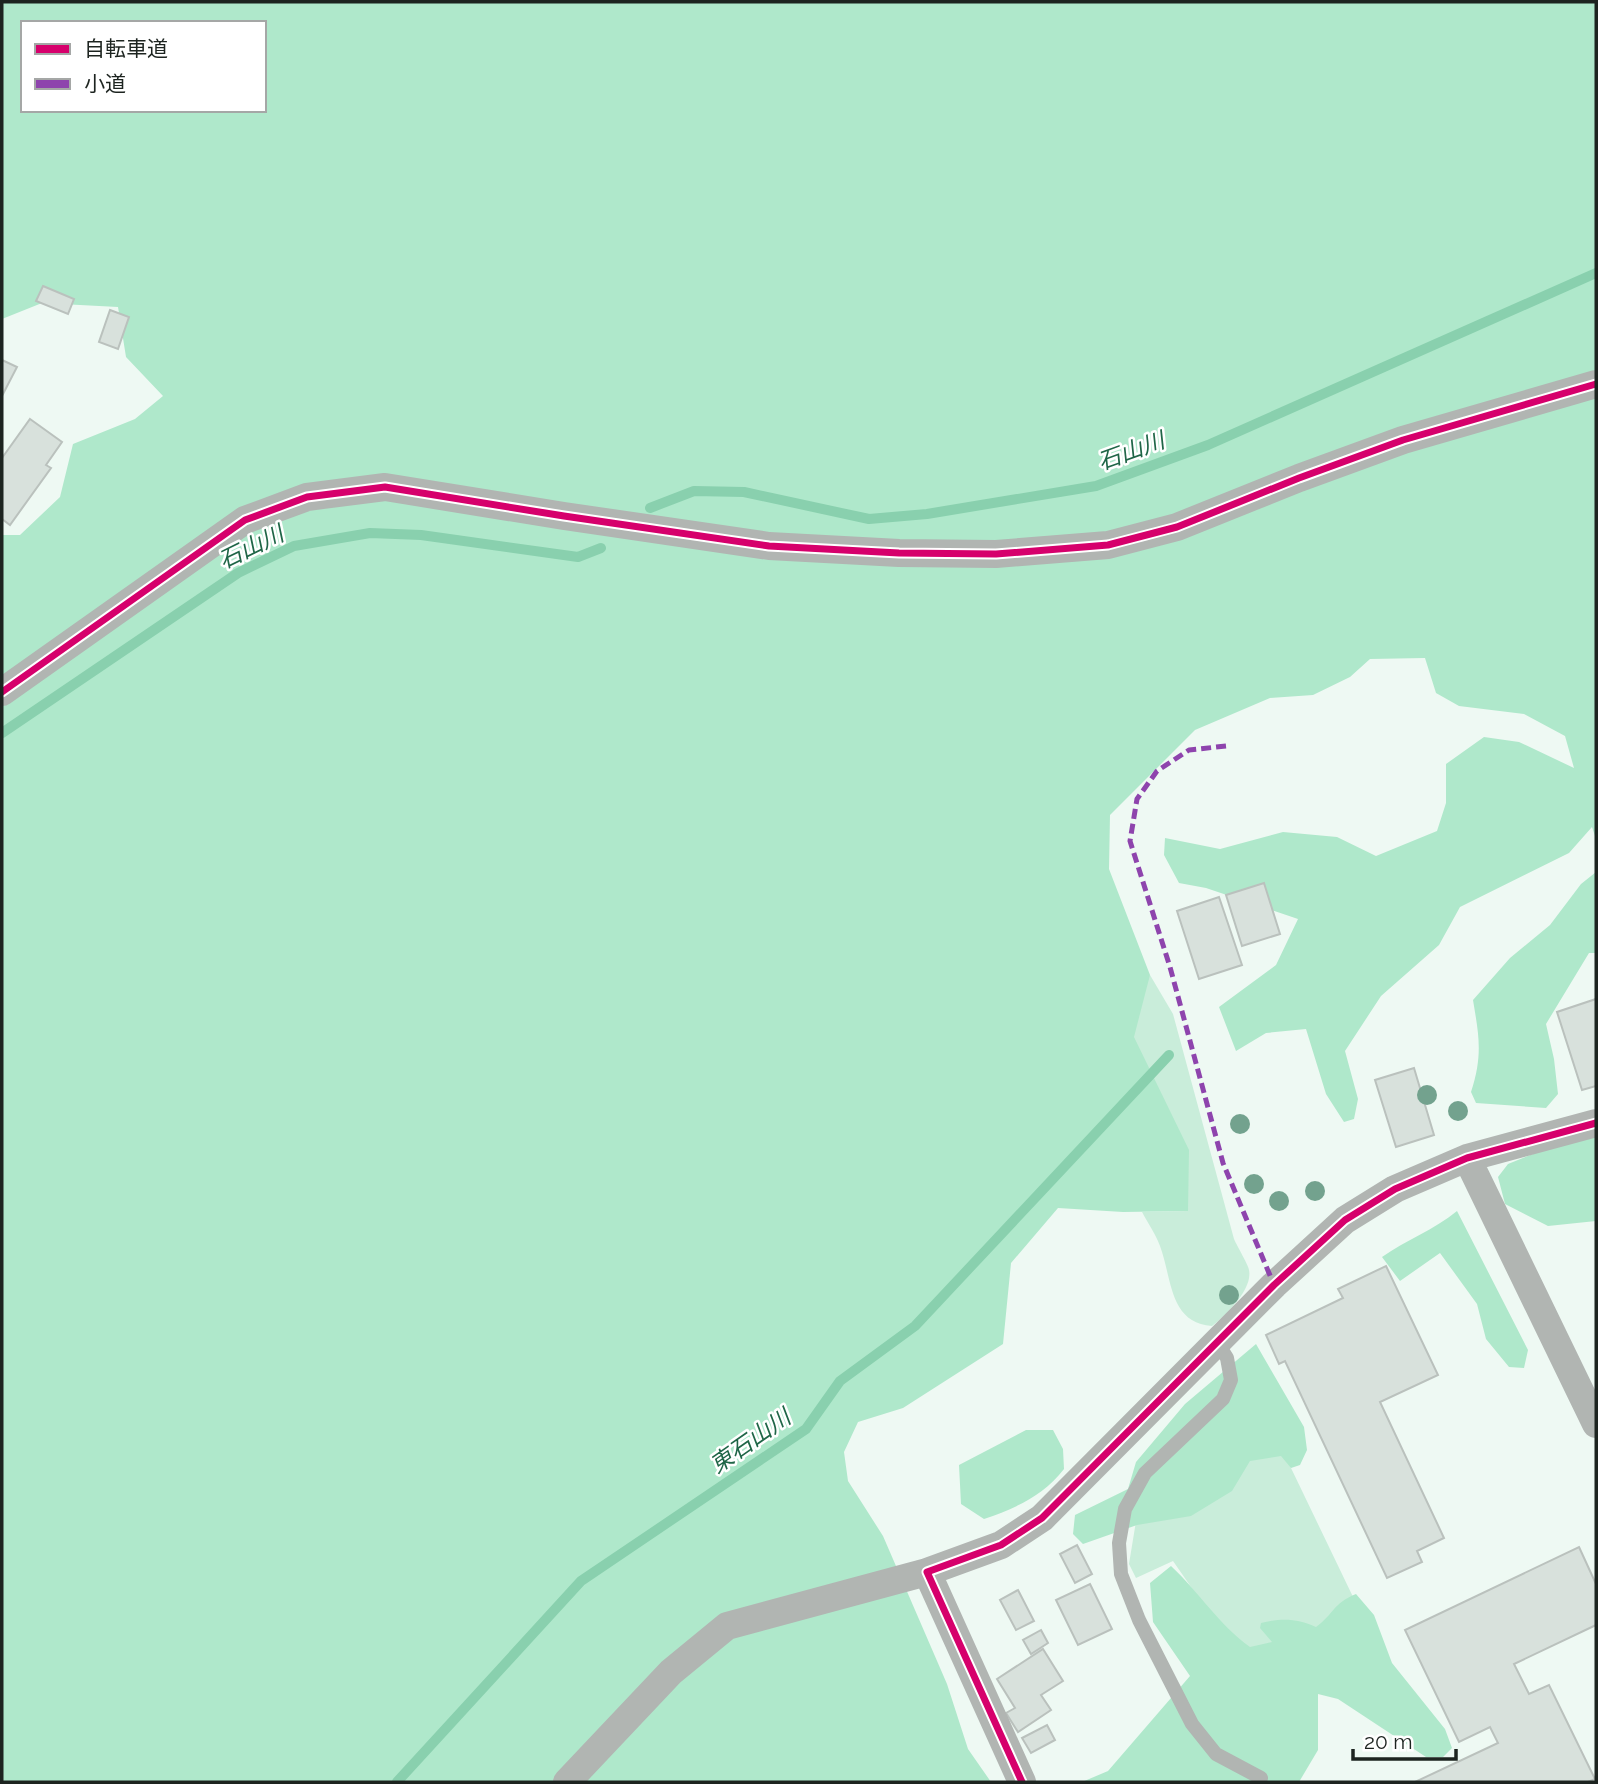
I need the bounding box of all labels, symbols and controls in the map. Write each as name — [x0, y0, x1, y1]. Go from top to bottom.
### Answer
legend — [21, 21, 266, 112]
text: 自転車道 — [84, 36, 168, 61]
text: 小道 — [84, 71, 126, 96]
water label: 石山川 — [1094, 425, 1171, 475]
water label: 石山川 — [214, 518, 290, 574]
water label: 東石山川 — [704, 1401, 798, 1478]
scale bar — [1353, 1718, 1456, 1762]
text: 20 m — [1364, 1729, 1412, 1754]

